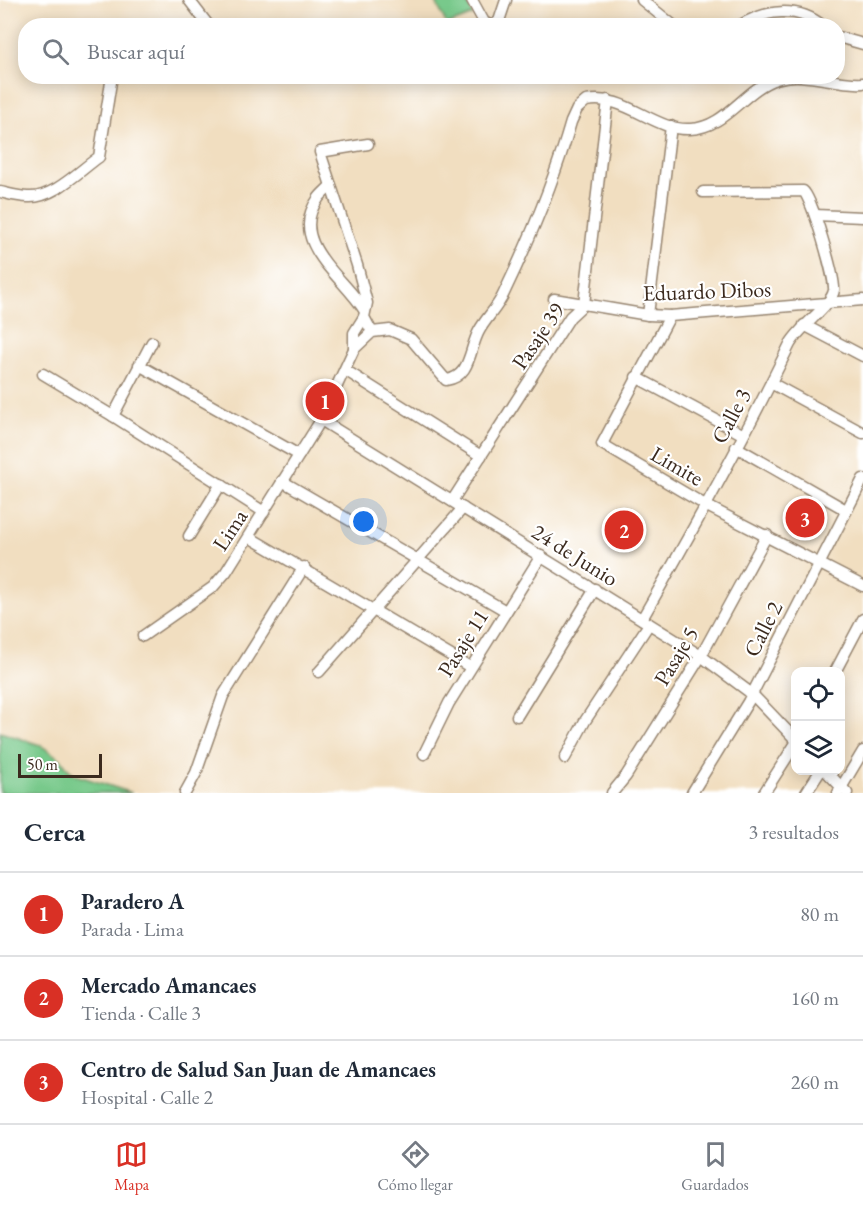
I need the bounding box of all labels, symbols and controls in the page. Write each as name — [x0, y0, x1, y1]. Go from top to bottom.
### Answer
search box — [18, 18, 845, 84]
icon: search — [39, 35, 72, 68]
text: Buscar aquí — [87, 37, 185, 66]
street label: Eduardo Dibos — [642, 274, 772, 308]
street label: Pasaje 39 — [505, 297, 571, 375]
pin: 1 — [306, 378, 344, 424]
street label: Calle 3 — [704, 383, 758, 449]
street label: Limite — [645, 439, 709, 493]
pin: 3 — [786, 496, 824, 540]
street label: Lima — [206, 503, 254, 556]
your location — [349, 507, 378, 536]
pin: 2 — [604, 508, 644, 552]
street label: 24 de Junio — [527, 518, 623, 592]
street label: Calle 2 — [737, 596, 789, 662]
street label: Pasaje 11 — [431, 604, 495, 682]
street label: Pasaje 5 — [647, 621, 705, 691]
map controls — [791, 667, 845, 775]
button: locate — [791, 667, 845, 721]
button: layers — [791, 721, 845, 775]
scale bar — [18, 751, 102, 778]
text: 50 m — [27, 754, 58, 775]
text: Cerca — [24, 815, 85, 849]
text: 3 resultados — [748, 819, 839, 845]
text: Paradero A — [81, 887, 184, 916]
text: 1 — [38, 901, 49, 927]
text: 80 m — [800, 901, 839, 927]
text: Parada · Lima — [81, 916, 184, 942]
text: Mercado Amancaes — [81, 971, 256, 1000]
text: 2 — [38, 985, 49, 1011]
text: 160 m — [791, 985, 839, 1011]
text: Tienda · Calle 3 — [81, 1000, 201, 1026]
text: Centro de Salud San Juan de Amancaes — [81, 1055, 436, 1084]
text: 3 — [38, 1069, 49, 1095]
text: 260 m — [791, 1069, 839, 1095]
text: Hospital · Calle 2 — [81, 1084, 213, 1110]
tab: Mapa — [114, 1138, 149, 1195]
tab: Cómo llegar — [377, 1138, 453, 1195]
tab: Guardados — [681, 1138, 749, 1195]

